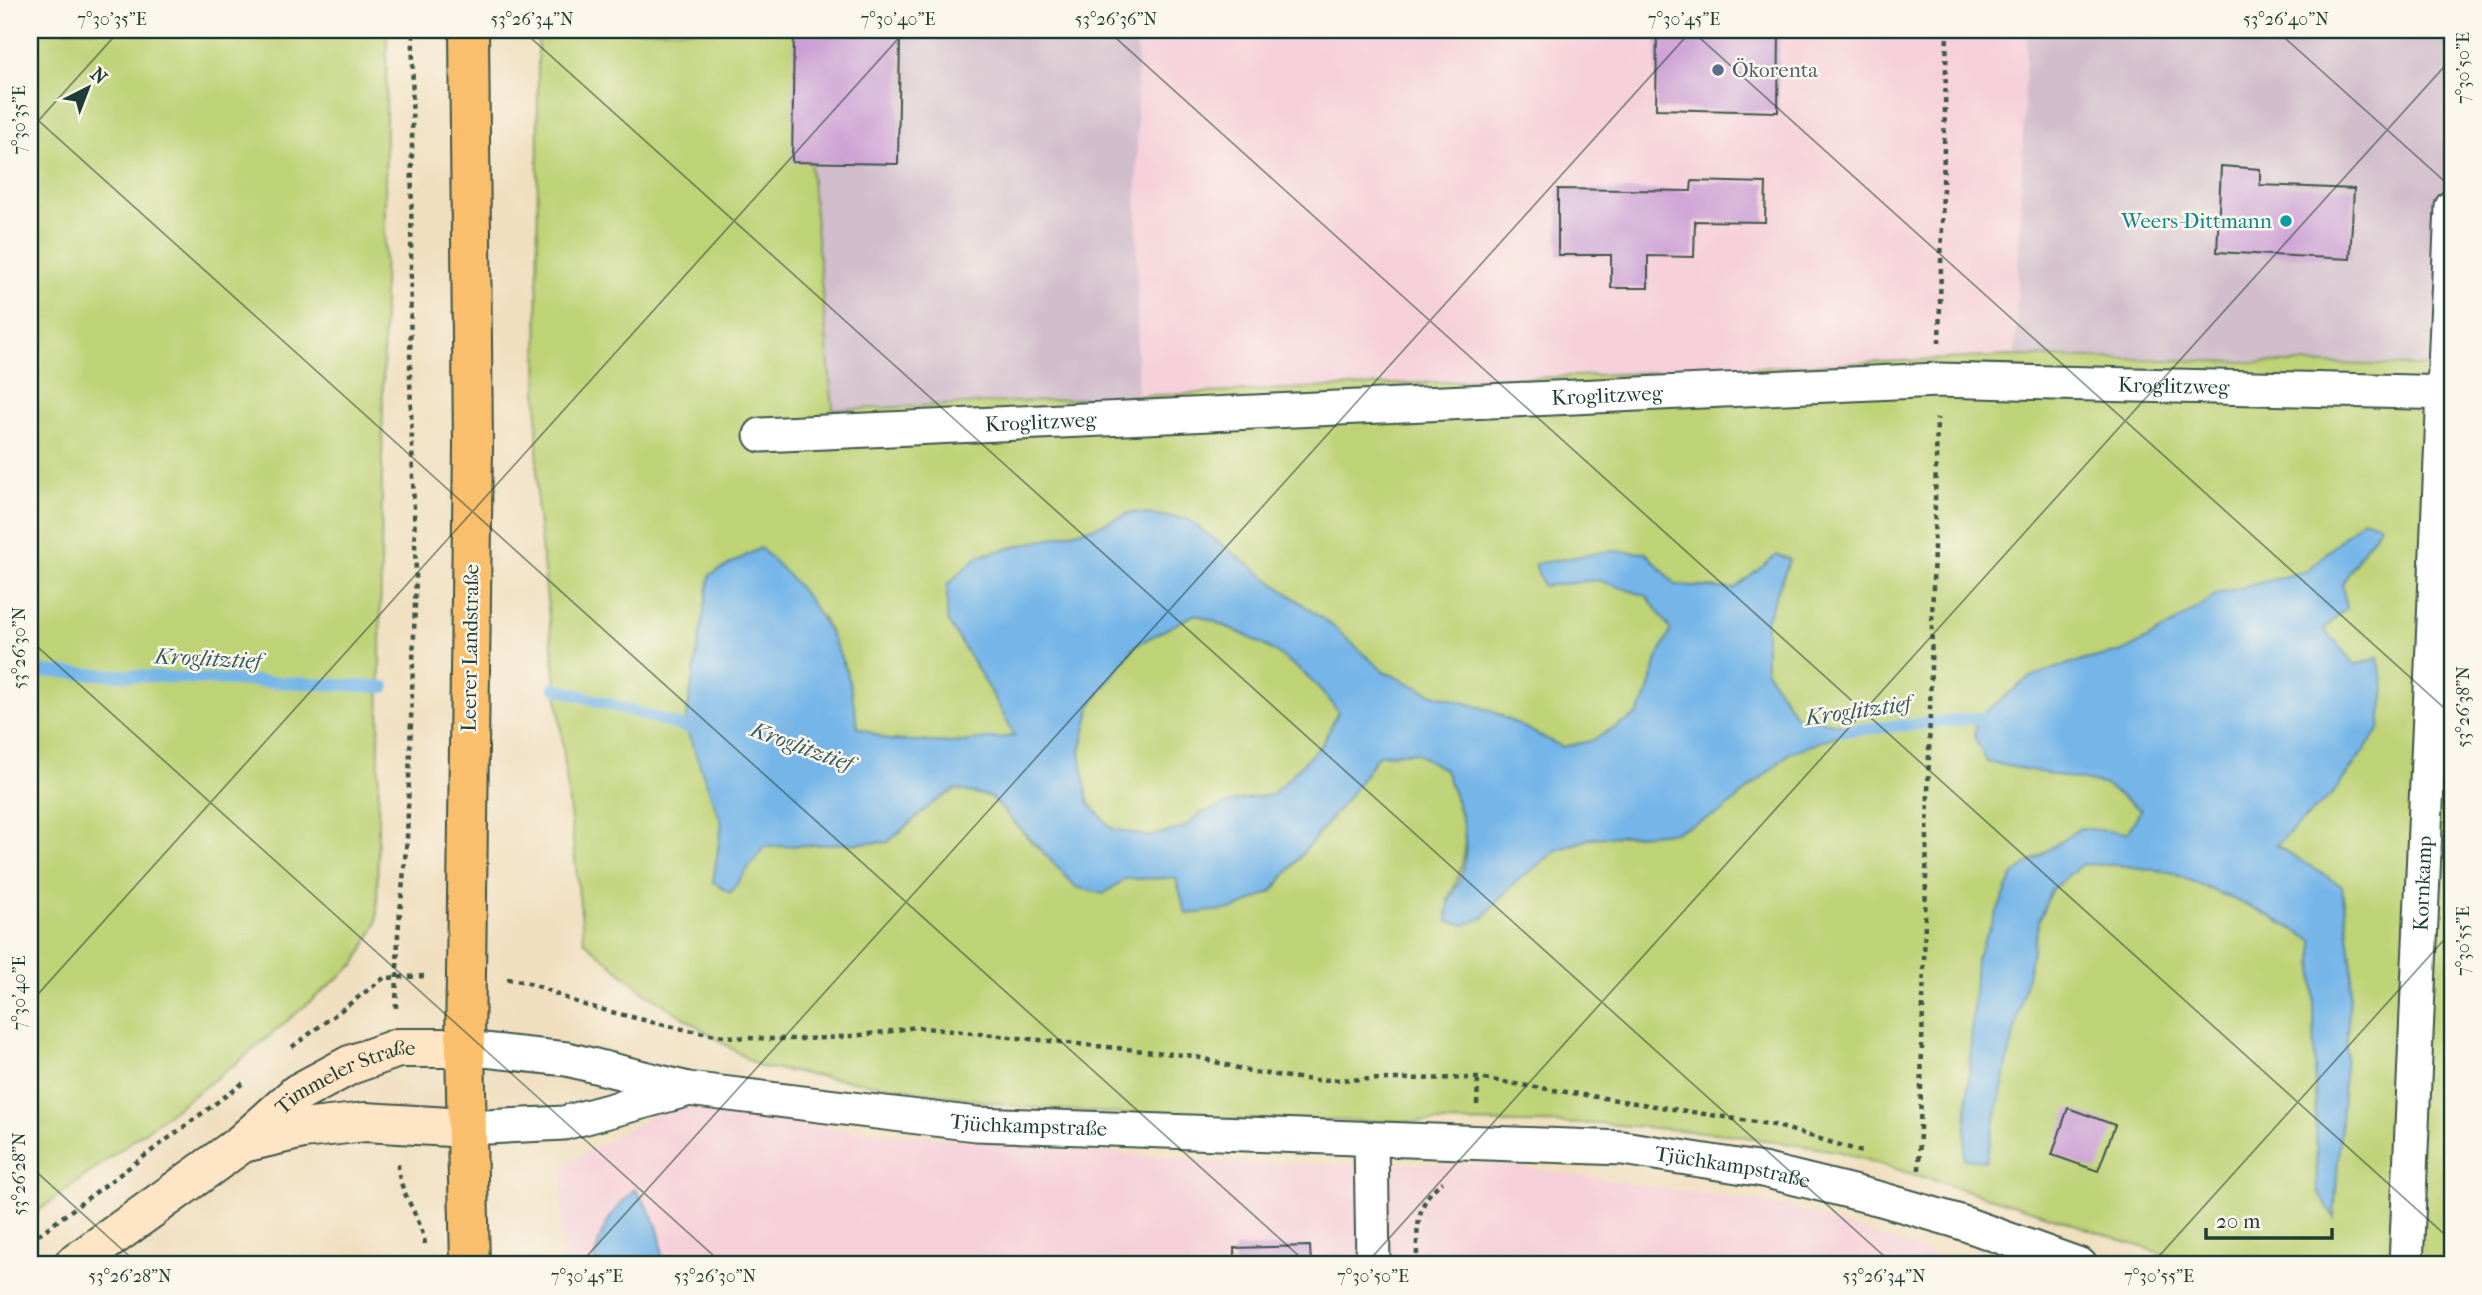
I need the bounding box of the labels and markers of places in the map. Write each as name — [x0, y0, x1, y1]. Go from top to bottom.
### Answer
place label: Ökorenta — [1732, 58, 1818, 82]
marker: Ökorenta — [1710, 62, 1726, 78]
place label: Weers-Dittmann — [2120, 209, 2272, 233]
marker: Weers-Dittmann — [2278, 213, 2294, 229]

